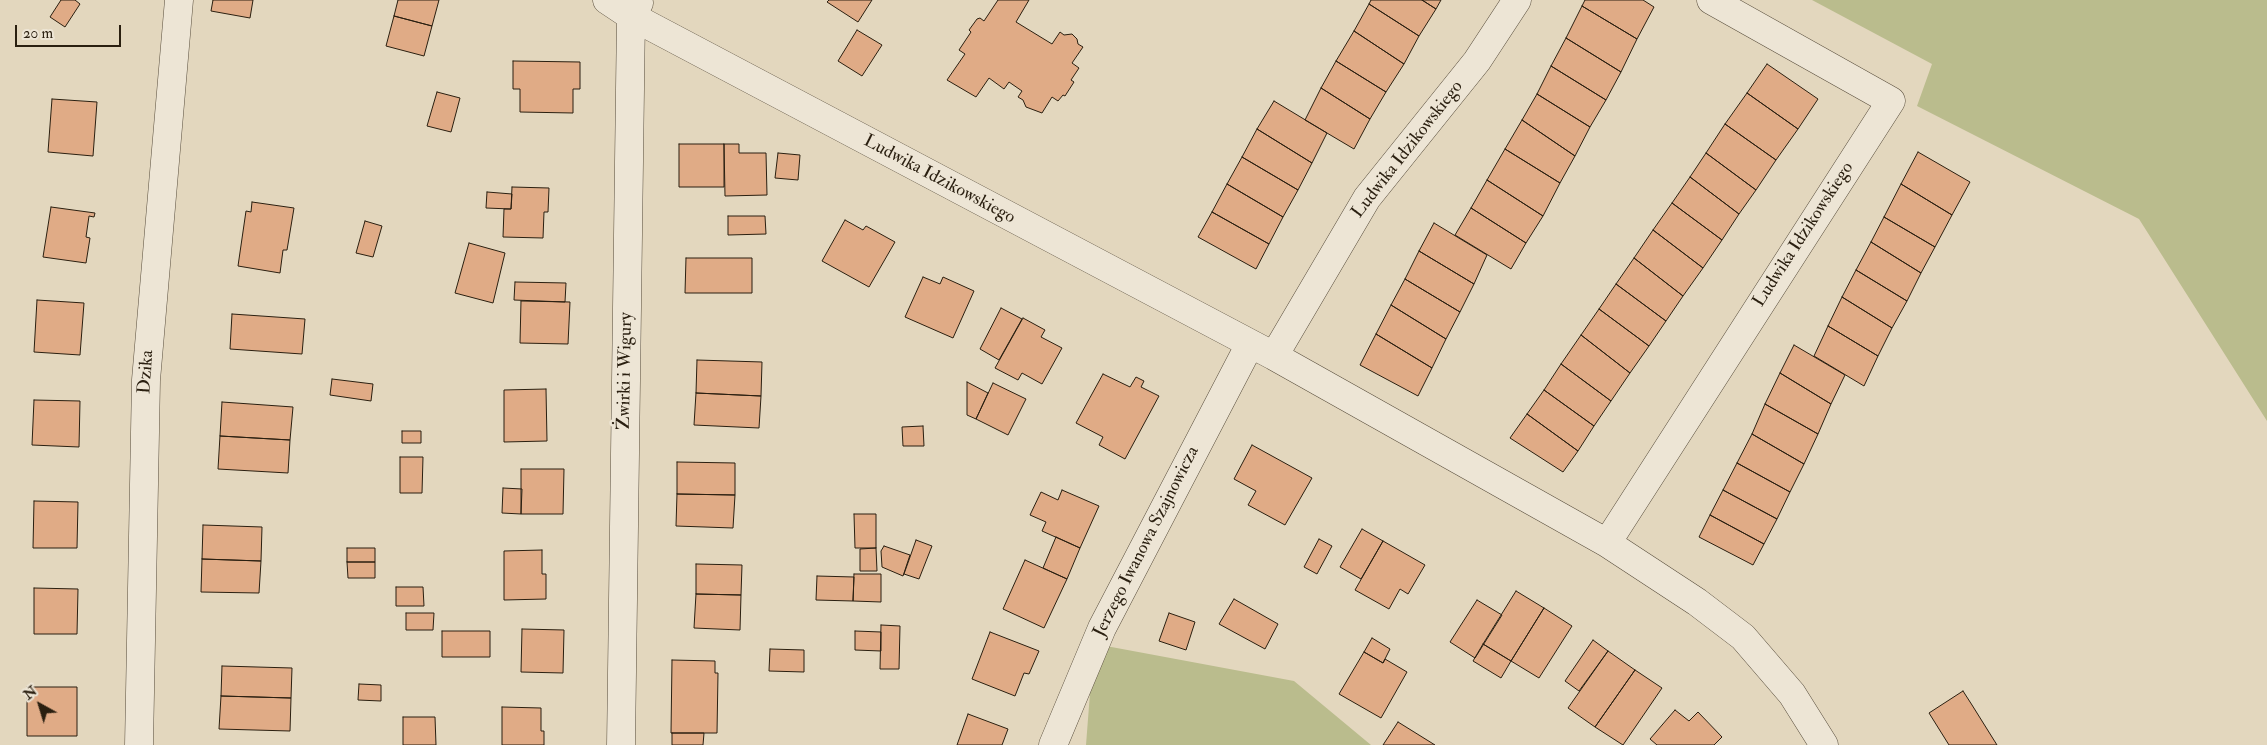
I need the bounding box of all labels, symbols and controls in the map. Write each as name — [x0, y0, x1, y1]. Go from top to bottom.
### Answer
scale bar — [18, 15, 124, 47]
text: 20 m — [23, 24, 53, 43]
street label: Ludwika Idzikowskiego — [1348, 77, 1468, 223]
street label: Ludwika Idzikowskiego — [859, 131, 1019, 229]
street label: Ludwika Idzikowskiego — [1749, 158, 1859, 312]
street label: Żwirki i Wigury — [614, 312, 638, 430]
street label: Dzika — [135, 349, 159, 395]
street label: Jerzego Iwanowa Szajnowicza — [1089, 443, 1205, 641]
north arrow — [15, 680, 65, 730]
text: N — [20, 682, 40, 704]

